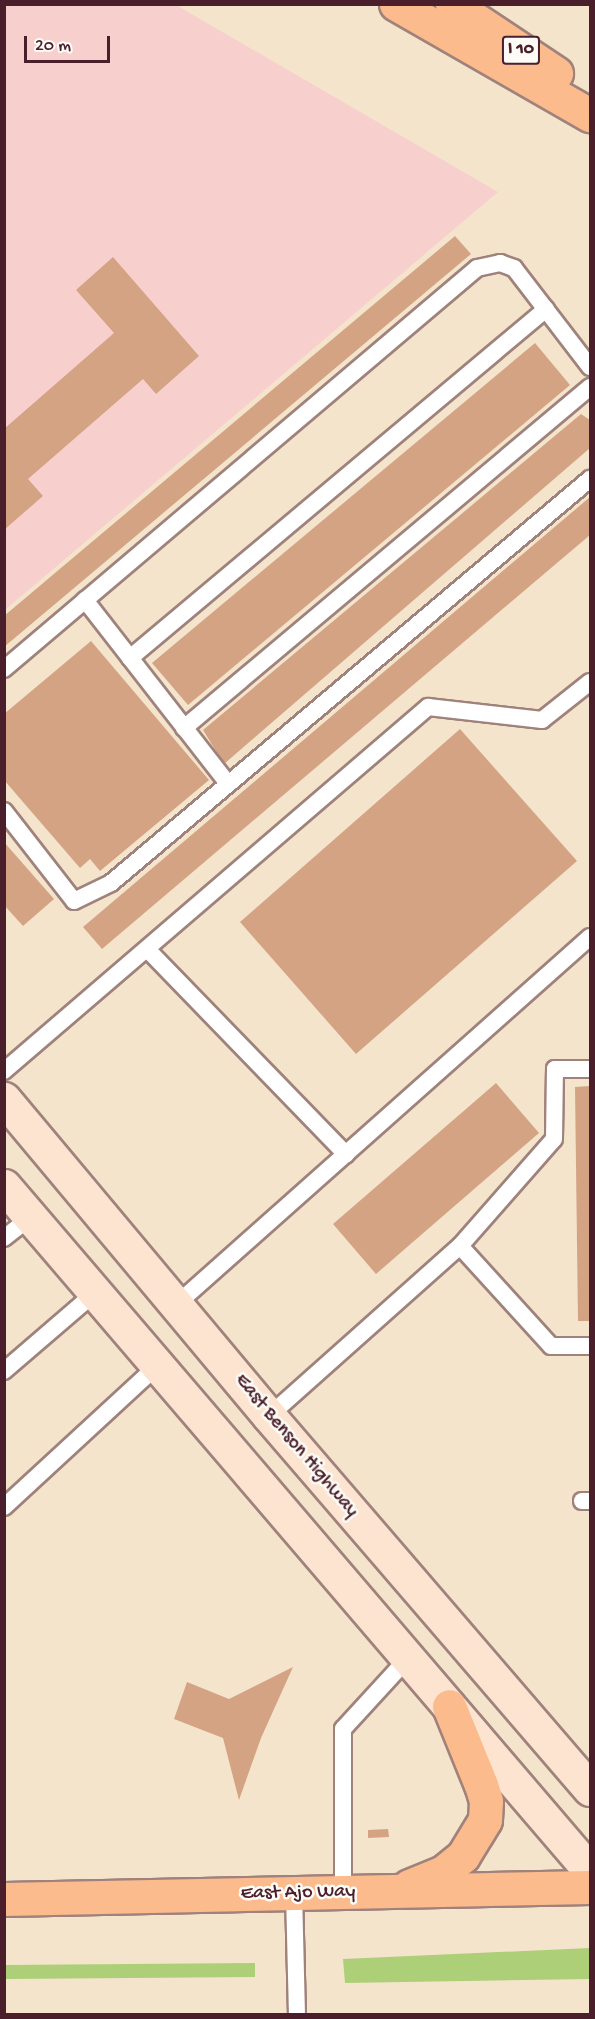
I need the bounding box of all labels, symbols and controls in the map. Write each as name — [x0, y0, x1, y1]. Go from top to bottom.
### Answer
scale bar — [27, 24, 112, 62]
road number: I 10 — [502, 35, 540, 65]
text: 20 m — [35, 36, 71, 57]
street label: East Benson Highway — [229, 1369, 363, 1523]
street label: East Ajo Way — [241, 1880, 355, 1906]

